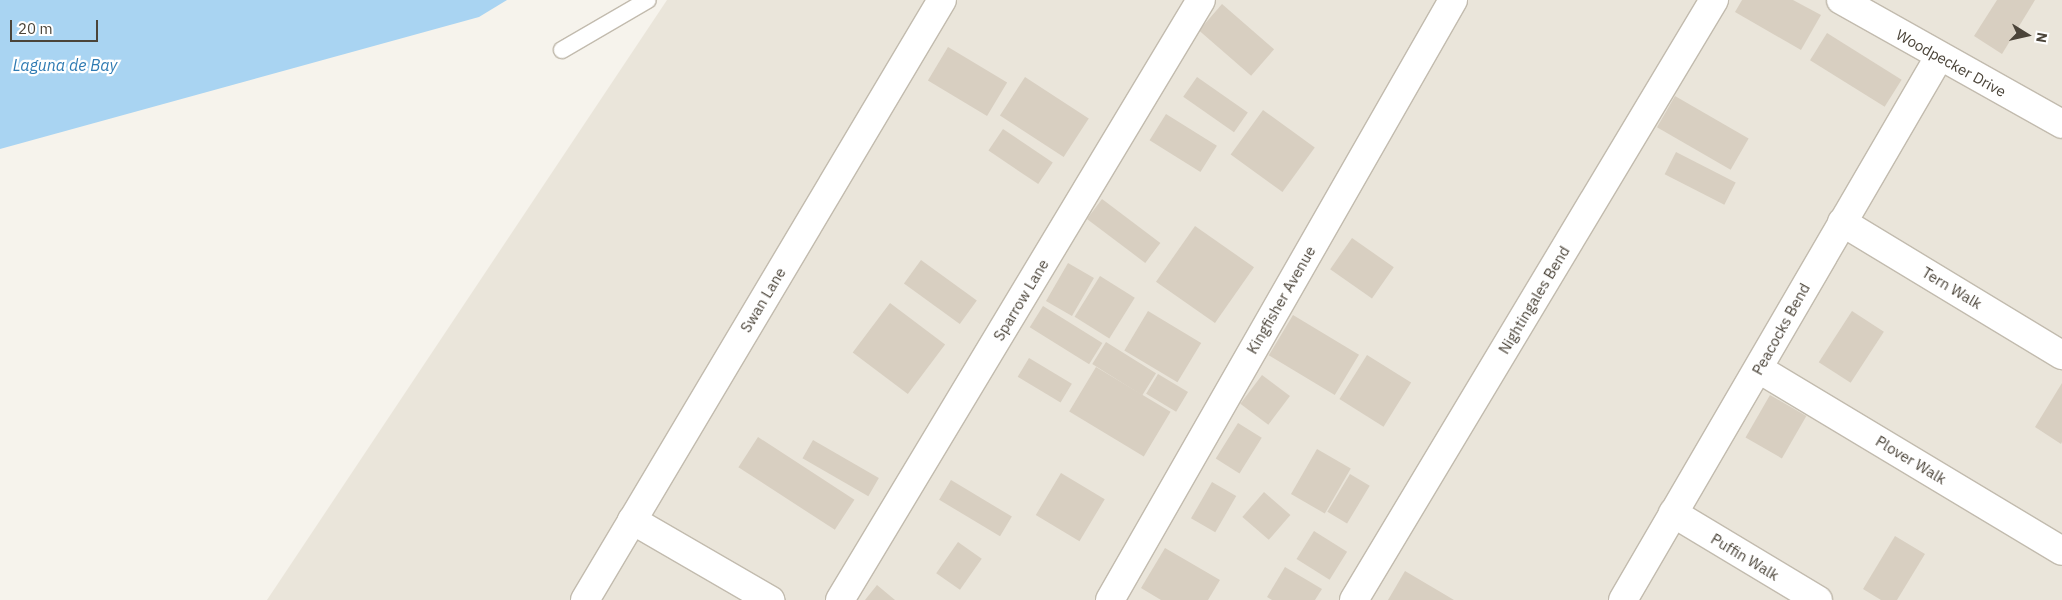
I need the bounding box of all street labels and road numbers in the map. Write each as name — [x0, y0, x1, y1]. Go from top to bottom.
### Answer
street label: Woodpecker Drive — [1893, 25, 2009, 101]
street label: Kingfisher Avenue — [1243, 243, 1319, 357]
street label: Nightingales Bend — [1495, 243, 1573, 357]
street label: Sparrow Lane — [990, 256, 1052, 344]
street label: Tern Walk — [1919, 263, 1985, 313]
street label: Swan Lane — [737, 264, 789, 336]
street label: Peacocks Bend — [1748, 280, 1814, 378]
street label: Plover Walk — [1872, 432, 1950, 488]
street label: Puffin Walk — [1708, 530, 1782, 584]

